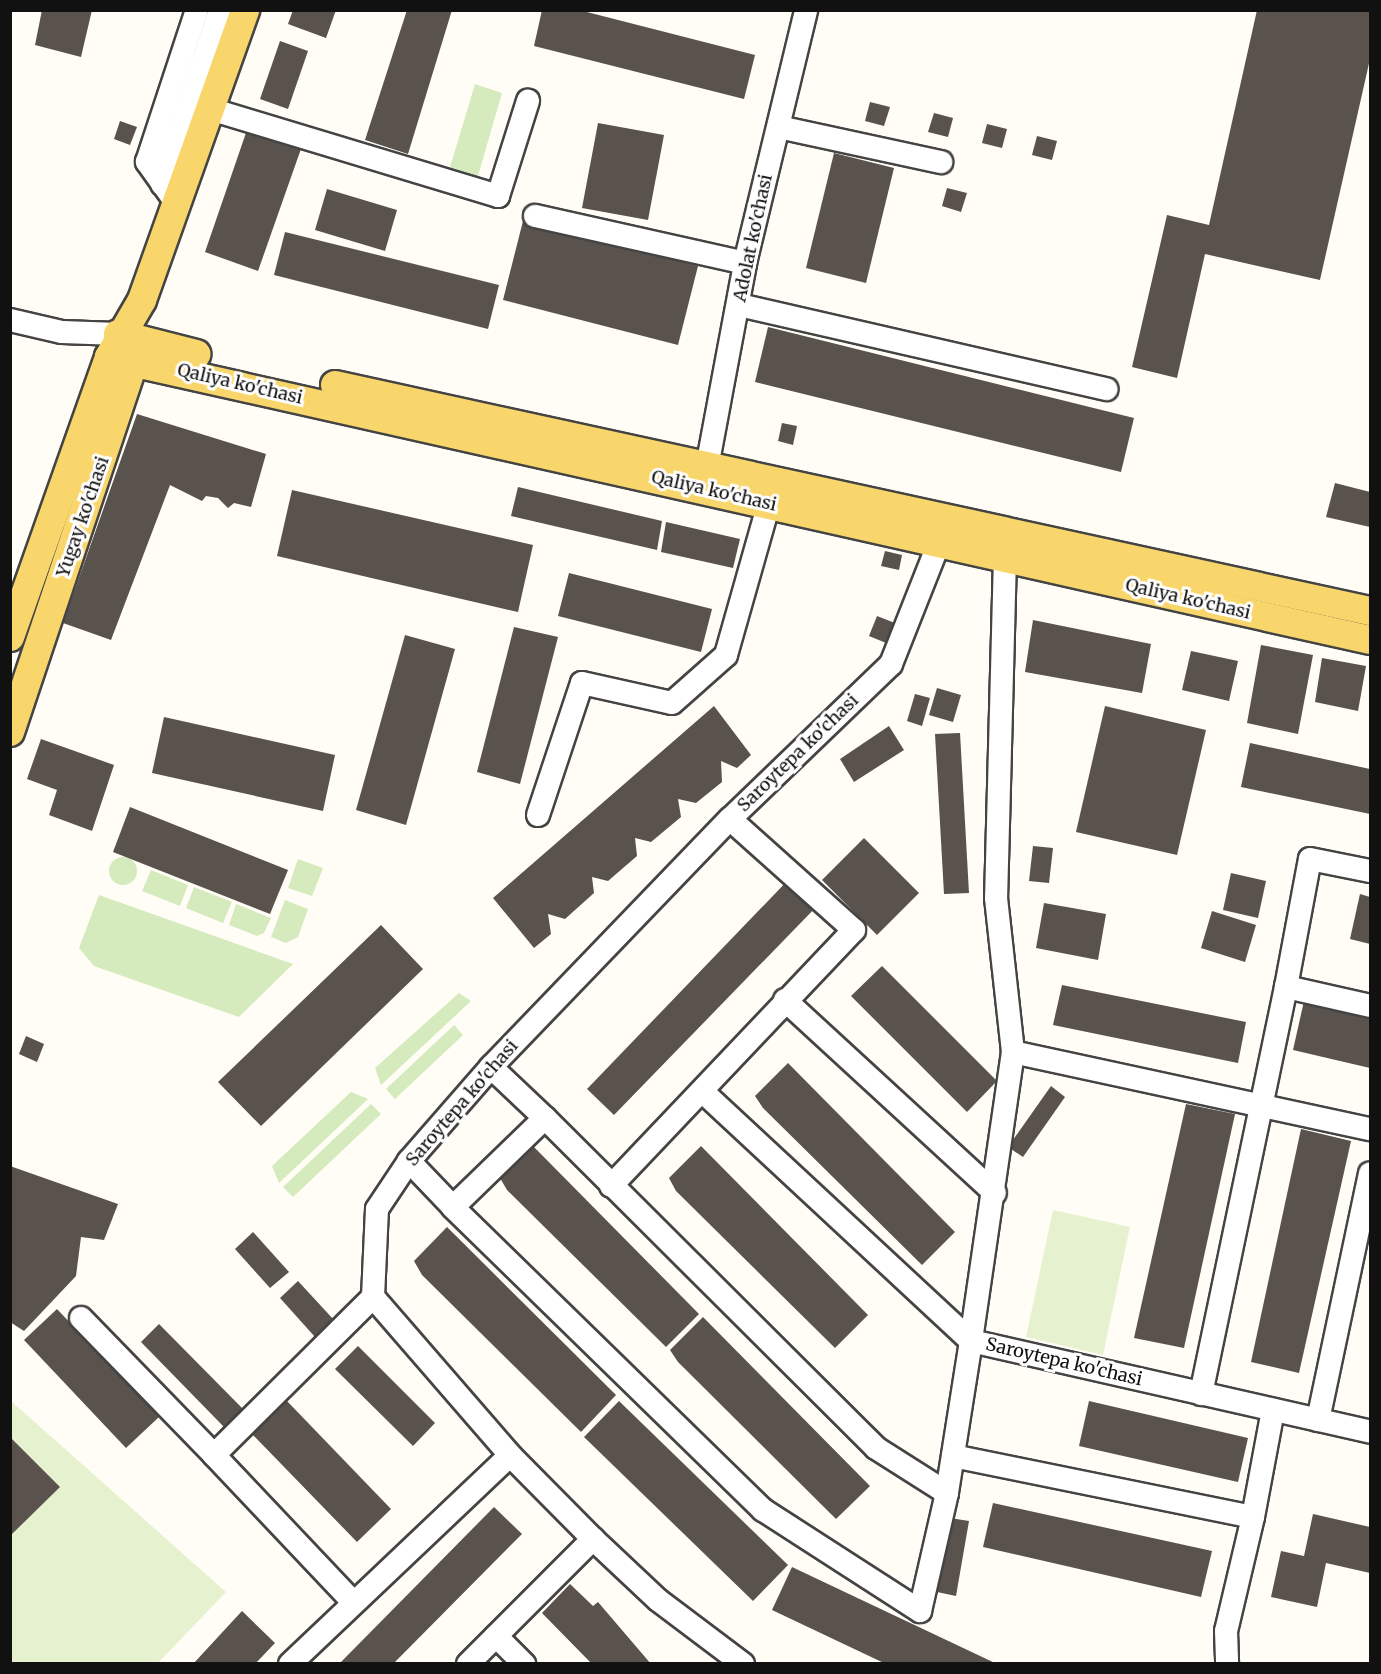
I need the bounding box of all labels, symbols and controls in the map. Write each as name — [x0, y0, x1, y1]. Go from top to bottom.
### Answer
street label: Adolat ko'chasi — [729, 172, 777, 304]
street label: Qaliya ko'chasi — [175, 359, 305, 409]
street label: Yugay ko'chasi — [52, 454, 114, 580]
street label: Qaliya ko'chasi — [649, 466, 779, 516]
street label: Qaliya ko'chasi — [1123, 574, 1253, 624]
street label: Saroytepa ko'chasi — [733, 690, 863, 816]
street label: Saroytepa ko'chasi — [401, 1036, 523, 1170]
street label: Saroytepa ko'chasi — [984, 1333, 1144, 1391]

